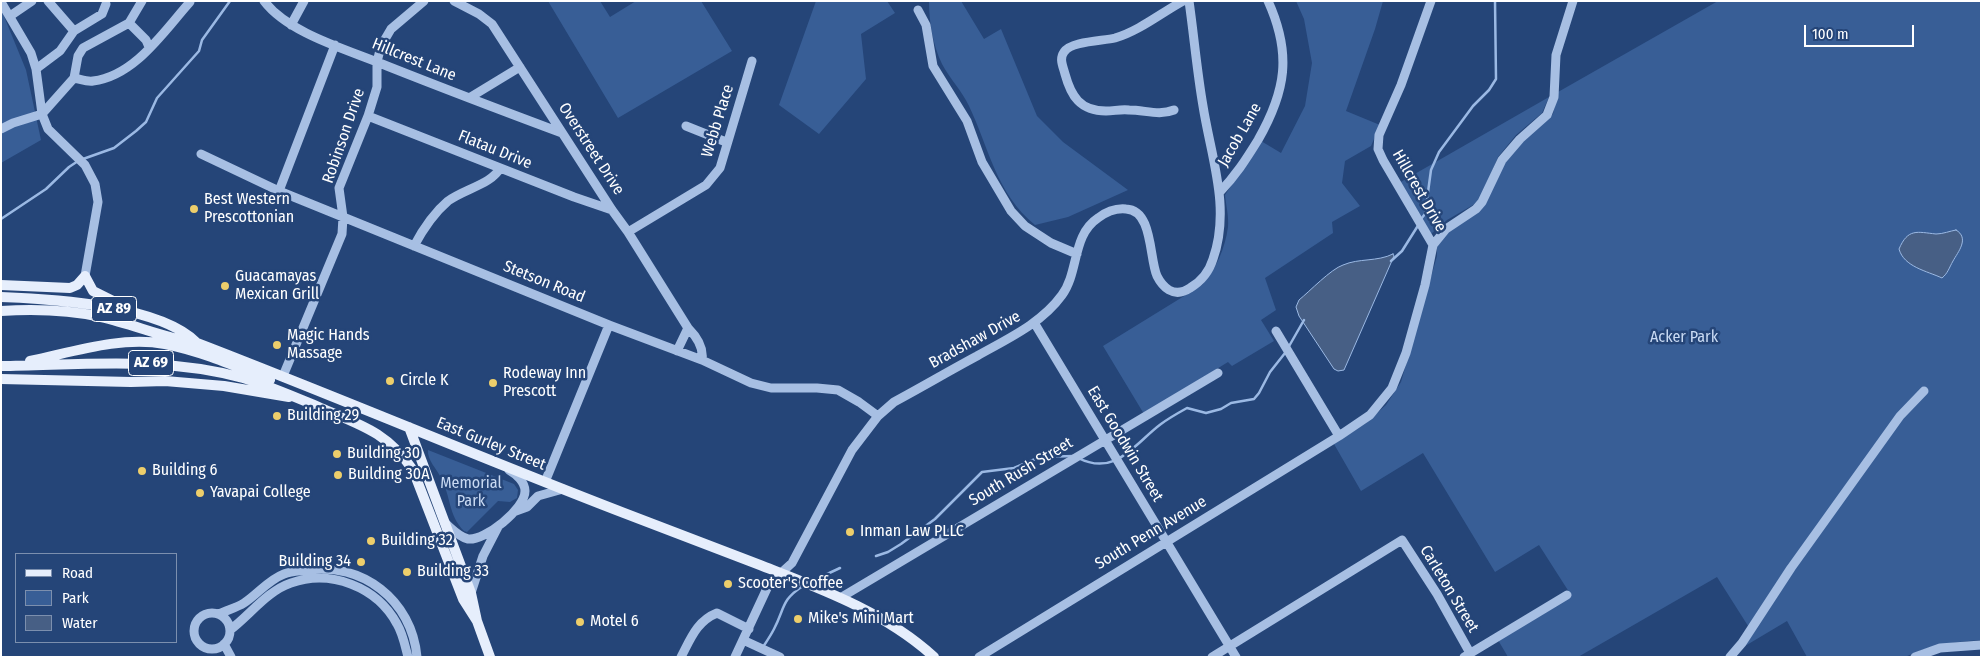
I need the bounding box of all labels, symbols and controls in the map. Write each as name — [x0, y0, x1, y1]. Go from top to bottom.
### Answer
scale bar — [1807, 15, 1917, 47]
text: 100 m — [1812, 25, 1849, 43]
street label: Hillcrest Lane — [369, 34, 459, 86]
street label: Webb Place — [698, 82, 738, 160]
street label: Robinson Drive — [319, 86, 369, 186]
street label: Overstreet Drive — [554, 99, 628, 199]
street label: Jacob Lane — [1214, 100, 1266, 170]
street label: Flatau Drive — [455, 127, 535, 173]
street label: Hillcrest Drive — [1388, 147, 1450, 235]
place label: Best Western Prescottonian — [204, 190, 294, 228]
marker: Best Western Prescottonian — [188, 203, 200, 215]
street label: Stetson Road — [500, 257, 588, 307]
place label: Guacamayas Mexican Grill — [235, 267, 319, 305]
marker: Guacamayas Mexican Grill — [219, 280, 231, 292]
road number: AZ 89 — [92, 296, 136, 322]
street label: Bradshaw Drive — [926, 307, 1024, 373]
place label: Magic Hands Massage — [287, 326, 370, 364]
park label: Acker Park — [1650, 328, 1718, 348]
marker: Magic Hands Massage — [271, 339, 283, 351]
road number: AZ 69 — [128, 350, 174, 376]
place label: Rodeway Inn Prescott — [503, 364, 586, 402]
place label: Circle K — [400, 371, 448, 391]
marker: Circle K — [384, 375, 396, 387]
marker: Rodeway Inn Prescott — [487, 377, 499, 389]
street label: East Goodwin Street — [1083, 383, 1167, 505]
place label: Building 29 — [287, 406, 359, 426]
marker: Building 29 — [271, 410, 283, 422]
street label: East Gurley Street — [434, 413, 548, 475]
street label: South Rush Street — [966, 433, 1076, 511]
place label: Building 30 — [347, 444, 420, 464]
marker: Building 30 — [331, 448, 343, 460]
place label: Building 6 — [152, 461, 218, 481]
marker: Building 6 — [136, 465, 148, 477]
place label: Building 30A — [348, 465, 430, 485]
marker: Building 30A — [332, 469, 344, 481]
park label: Memorial Park — [440, 474, 502, 512]
place label: Yavapai College — [210, 483, 311, 503]
marker: Yavapai College — [194, 487, 206, 499]
street label: South Penn Avenue — [1092, 492, 1210, 574]
place label: Inman Law PLLC — [860, 522, 964, 542]
marker: Inman Law PLLC — [844, 526, 856, 538]
place label: Building 32 — [381, 531, 453, 551]
marker: Building 32 — [365, 535, 377, 547]
street label: Carleton Street — [1415, 542, 1483, 636]
place label: Building 34 — [279, 552, 351, 572]
legend — [15, 553, 178, 643]
marker: Building 34 — [355, 556, 367, 568]
place label: Building 33 — [417, 562, 489, 582]
text: Road — [62, 564, 93, 582]
marker: Building 33 — [401, 566, 413, 578]
place label: Scooter's Coffee — [738, 574, 843, 594]
marker: Scooter's Coffee — [722, 578, 734, 590]
text: Park — [62, 589, 89, 607]
place label: Mike's Mini Mart — [808, 609, 914, 629]
place label: Motel 6 — [590, 612, 639, 632]
marker: Mike's Mini Mart — [792, 613, 804, 625]
text: Water — [62, 614, 97, 632]
marker: Motel 6 — [574, 616, 586, 628]

